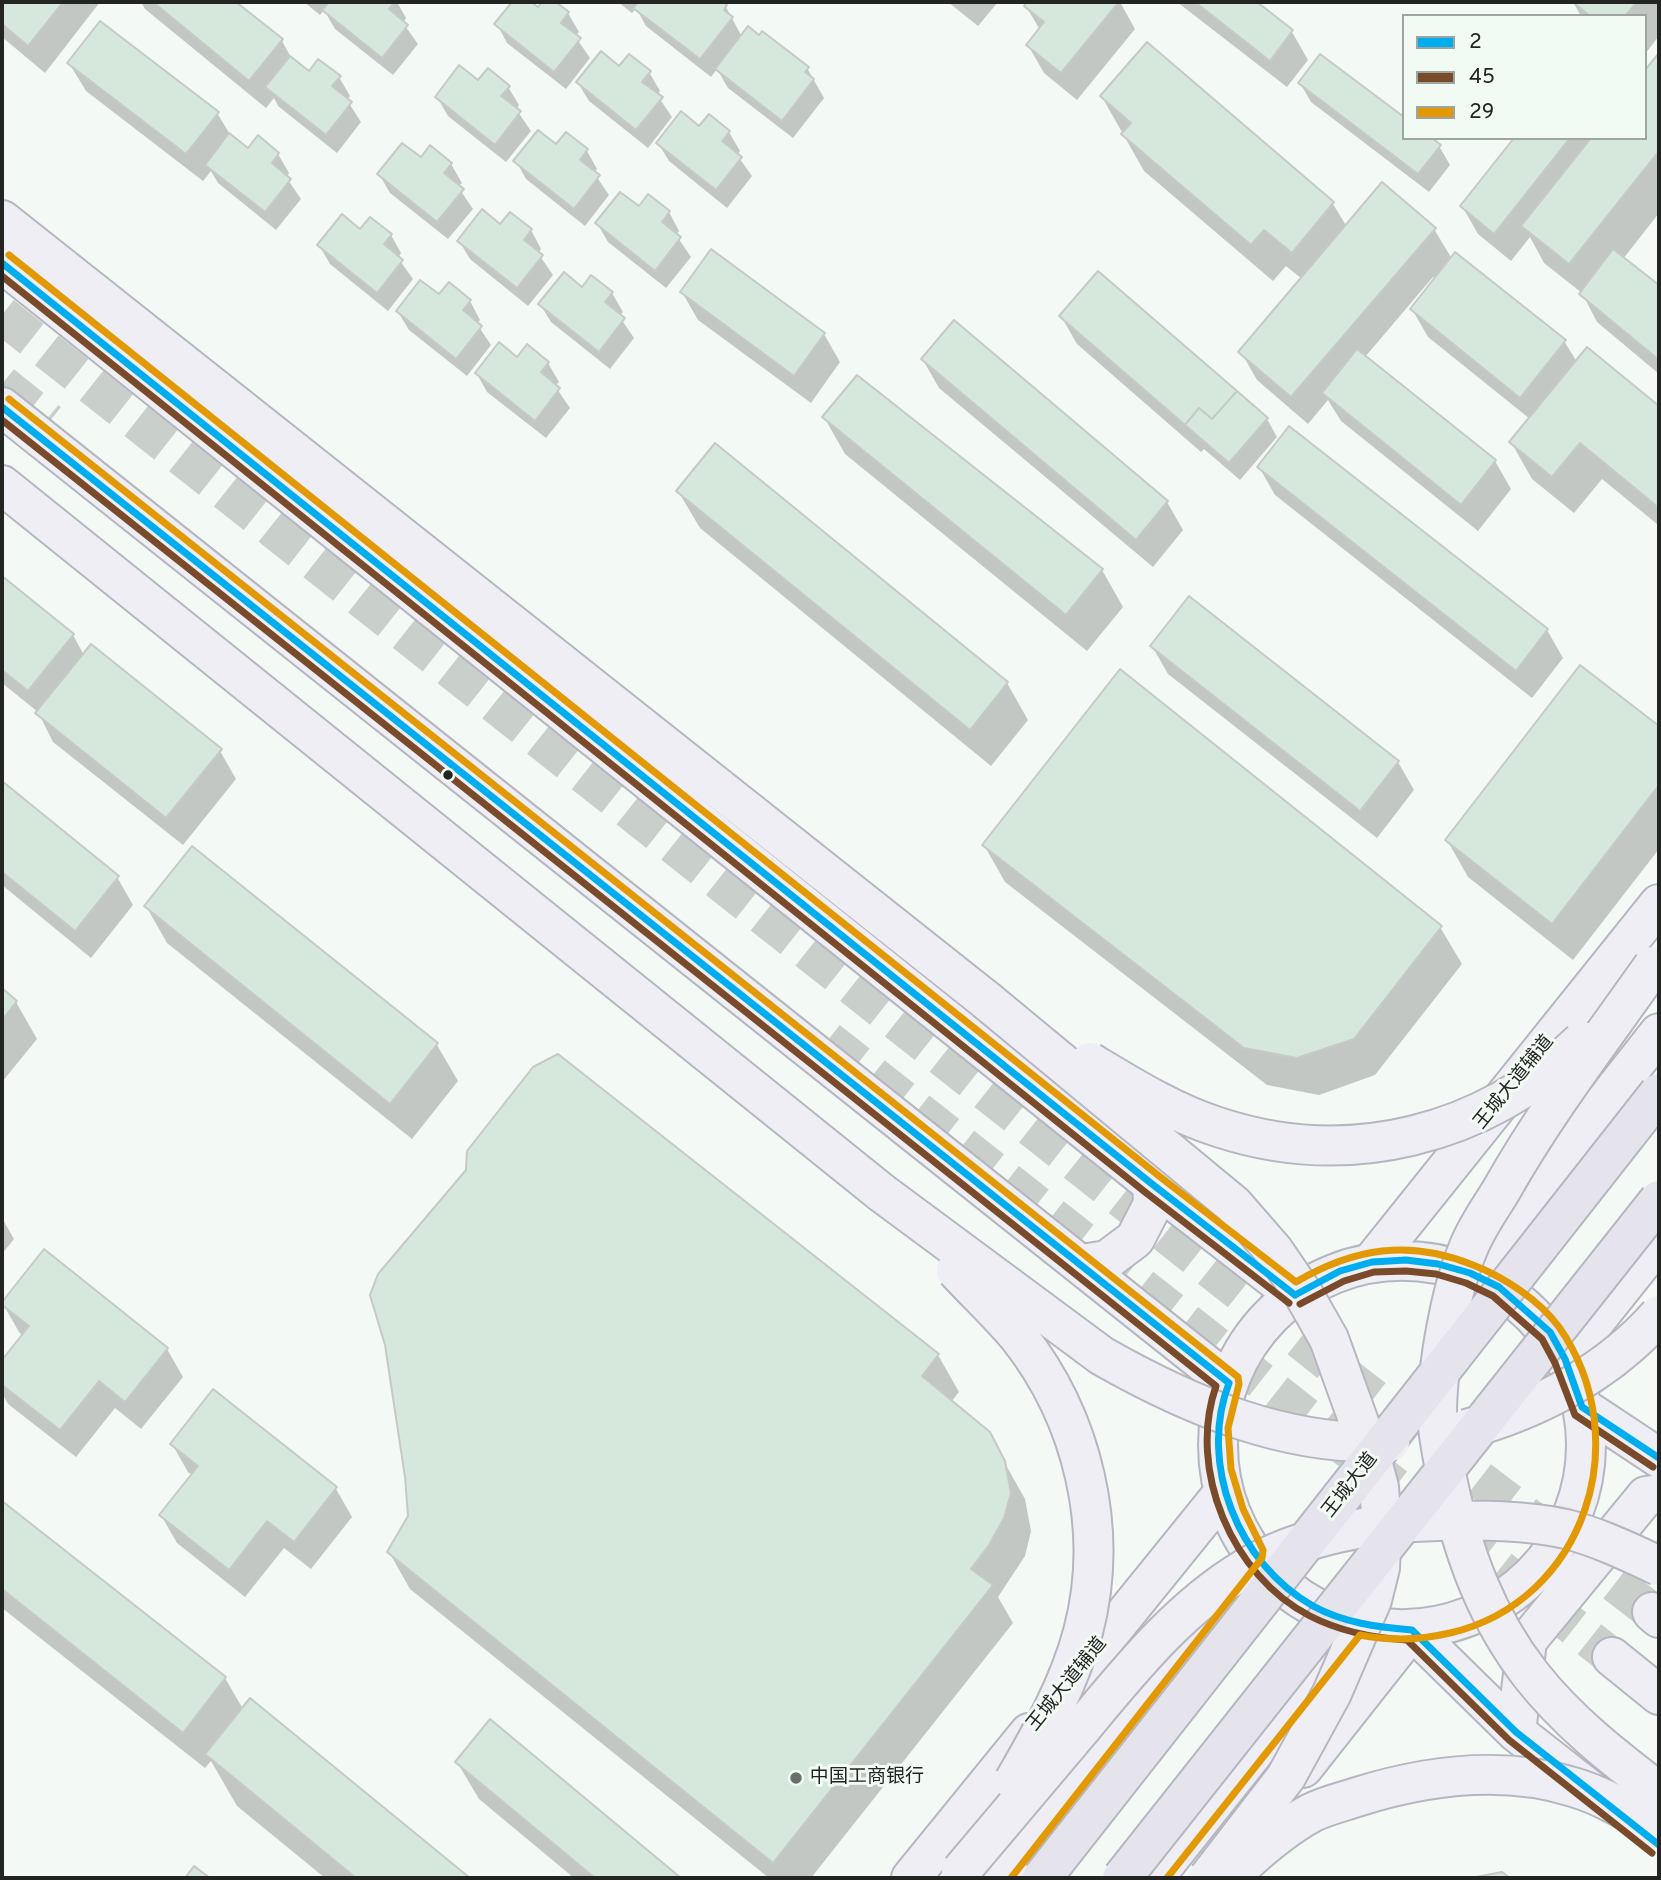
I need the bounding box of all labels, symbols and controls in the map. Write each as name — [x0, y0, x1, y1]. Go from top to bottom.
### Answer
legend — [1402, 14, 1647, 140]
text: 2 — [1469, 29, 1482, 56]
text: 45 — [1469, 64, 1495, 91]
text: 29 — [1469, 99, 1494, 126]
unlabelled marker — [441, 768, 455, 782]
street label: 王城大道辅道 — [1470, 1032, 1560, 1134]
street label: 王城大道 — [1319, 1449, 1383, 1523]
street label: 王城大道辅道 — [1023, 1634, 1113, 1736]
place label: 中国工商银行 — [810, 1767, 924, 1789]
marker: 中国工商银行 — [788, 1770, 804, 1786]

